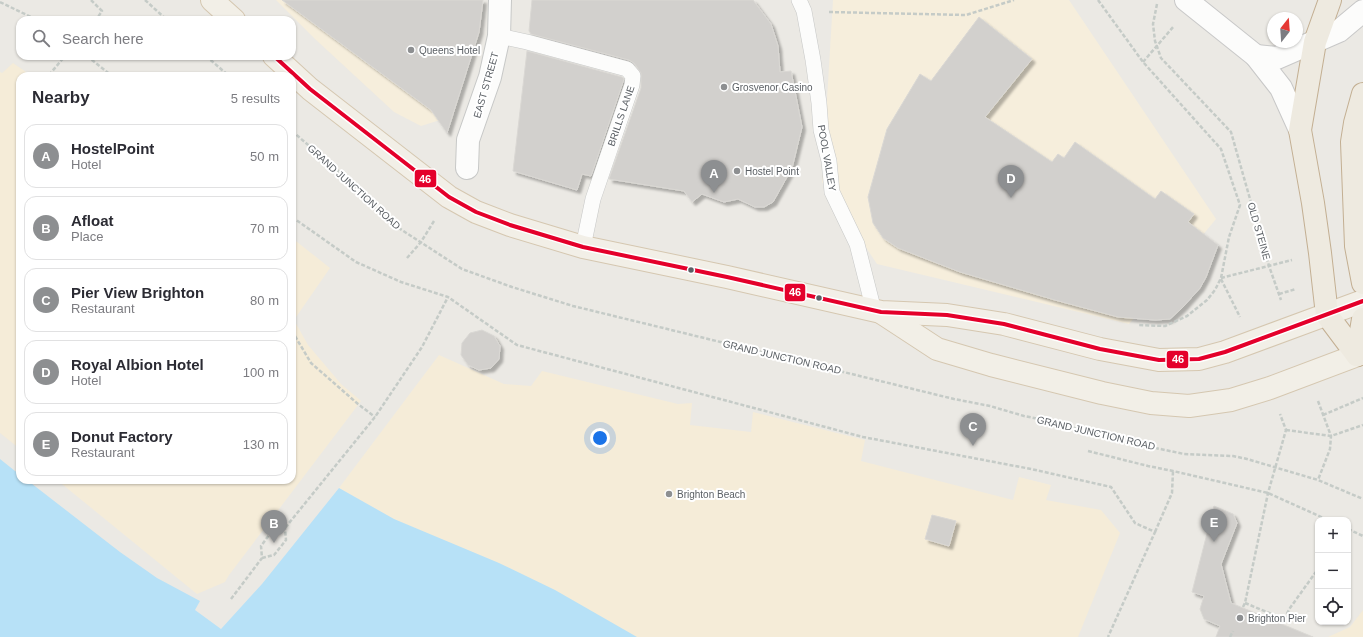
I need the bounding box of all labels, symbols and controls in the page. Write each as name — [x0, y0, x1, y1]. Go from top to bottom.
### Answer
north arrow — [1267, 12, 1303, 48]
search box — [16, 16, 296, 60]
icon: search — [30, 27, 52, 49]
text: Search here — [62, 30, 144, 47]
marker: Queens Hotel — [406, 45, 416, 55]
place label: Queens Hotel — [419, 45, 480, 56]
street label: EAST STREET — [471, 51, 501, 119]
marker: Grosvenor Casino — [719, 82, 729, 92]
place label: Grosvenor Casino — [732, 82, 813, 93]
street label: BRILLS LANE — [605, 84, 637, 148]
text: Nearby — [32, 88, 90, 107]
text: 5 results — [231, 91, 280, 106]
street label: POOL VALLEY — [816, 124, 838, 192]
text: HostelPoint — [71, 140, 154, 157]
street label: GRAND JUNCTION ROAD — [305, 142, 403, 232]
text: A — [41, 149, 51, 164]
text: 50 m — [250, 149, 279, 164]
text: Hotel — [71, 157, 101, 172]
pin: A — [701, 160, 727, 193]
pin: D — [998, 165, 1024, 198]
marker: Hostel Point — [732, 166, 742, 176]
place label: Hostel Point — [745, 166, 799, 177]
line badge: 46 — [414, 169, 437, 188]
text: 46 — [419, 173, 431, 185]
street label: OLD STEINE — [1246, 201, 1273, 261]
text: Afloat — [71, 212, 114, 229]
text: B — [41, 221, 51, 236]
text: 70 m — [250, 221, 279, 236]
text: Place — [71, 229, 104, 244]
unlabelled marker — [686, 265, 696, 275]
line badge: 46 — [784, 283, 806, 302]
text: Pier View Brighton — [71, 284, 204, 301]
text: 46 — [789, 286, 801, 298]
text: C — [41, 293, 51, 308]
text: 80 m — [250, 293, 279, 308]
unlabelled marker — [814, 293, 824, 303]
text: Restaurant — [71, 301, 135, 316]
street label: GRAND JUNCTION ROAD — [722, 338, 842, 376]
line badge: 46 — [1166, 350, 1189, 369]
text: 46 — [1172, 353, 1184, 365]
text: Royal Albion Hotel — [71, 356, 204, 373]
text: D — [41, 365, 51, 380]
text: 100 m — [243, 365, 279, 380]
text: Hotel — [71, 373, 101, 388]
pin: C — [960, 413, 986, 446]
street label: GRAND JUNCTION ROAD — [1036, 414, 1156, 452]
text: Donut Factory — [71, 428, 173, 445]
your location — [590, 428, 610, 448]
text: E — [42, 437, 50, 452]
text: 130 m — [243, 437, 279, 452]
text: Restaurant — [71, 445, 135, 460]
marker: Brighton Beach — [664, 489, 674, 499]
place label: Brighton Beach — [677, 489, 745, 500]
pin: E — [1201, 509, 1227, 542]
pin: B — [261, 510, 287, 543]
map controls — [1315, 517, 1351, 625]
button: + — [1315, 517, 1351, 553]
button: − — [1315, 553, 1351, 589]
button: locate — [1315, 589, 1351, 625]
marker: Brighton Pier — [1235, 613, 1245, 623]
place label: Brighton Pier — [1248, 613, 1306, 624]

